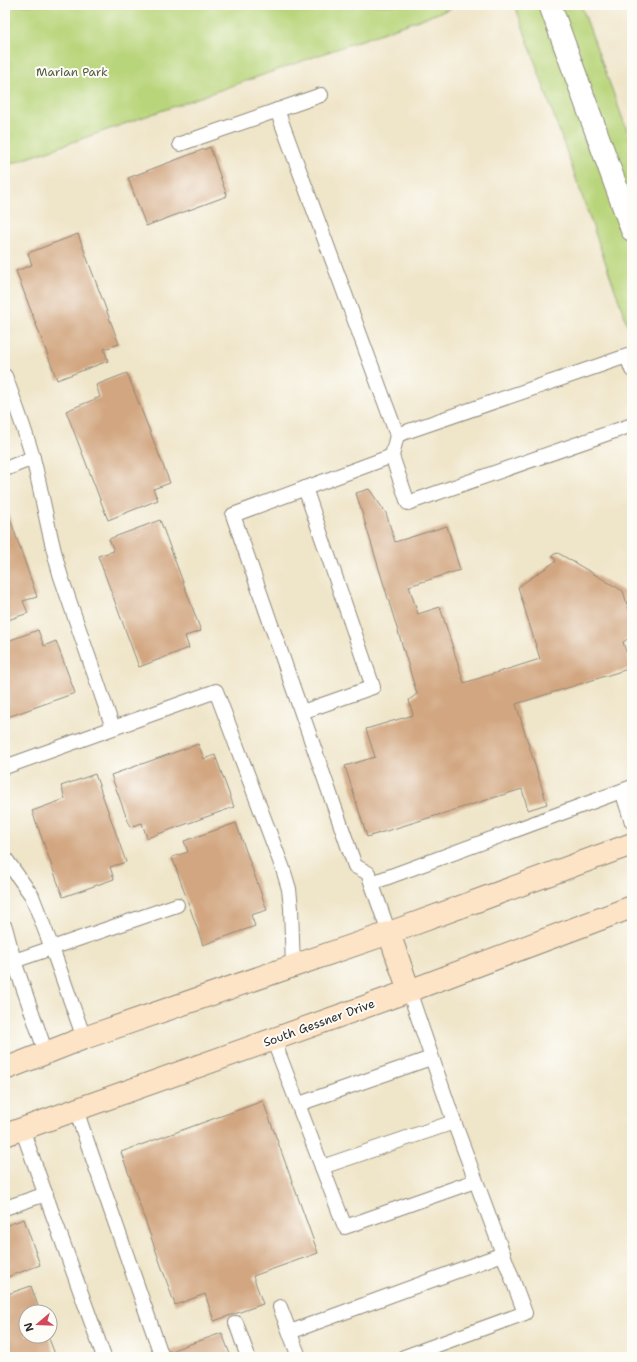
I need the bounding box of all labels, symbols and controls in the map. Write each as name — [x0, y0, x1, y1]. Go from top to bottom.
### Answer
park label: Marian Park — [36, 64, 108, 80]
street label: South Gessner Drive — [261, 995, 377, 1051]
north arrow — [18, 1304, 58, 1344]
text: N — [20, 1320, 38, 1334]

